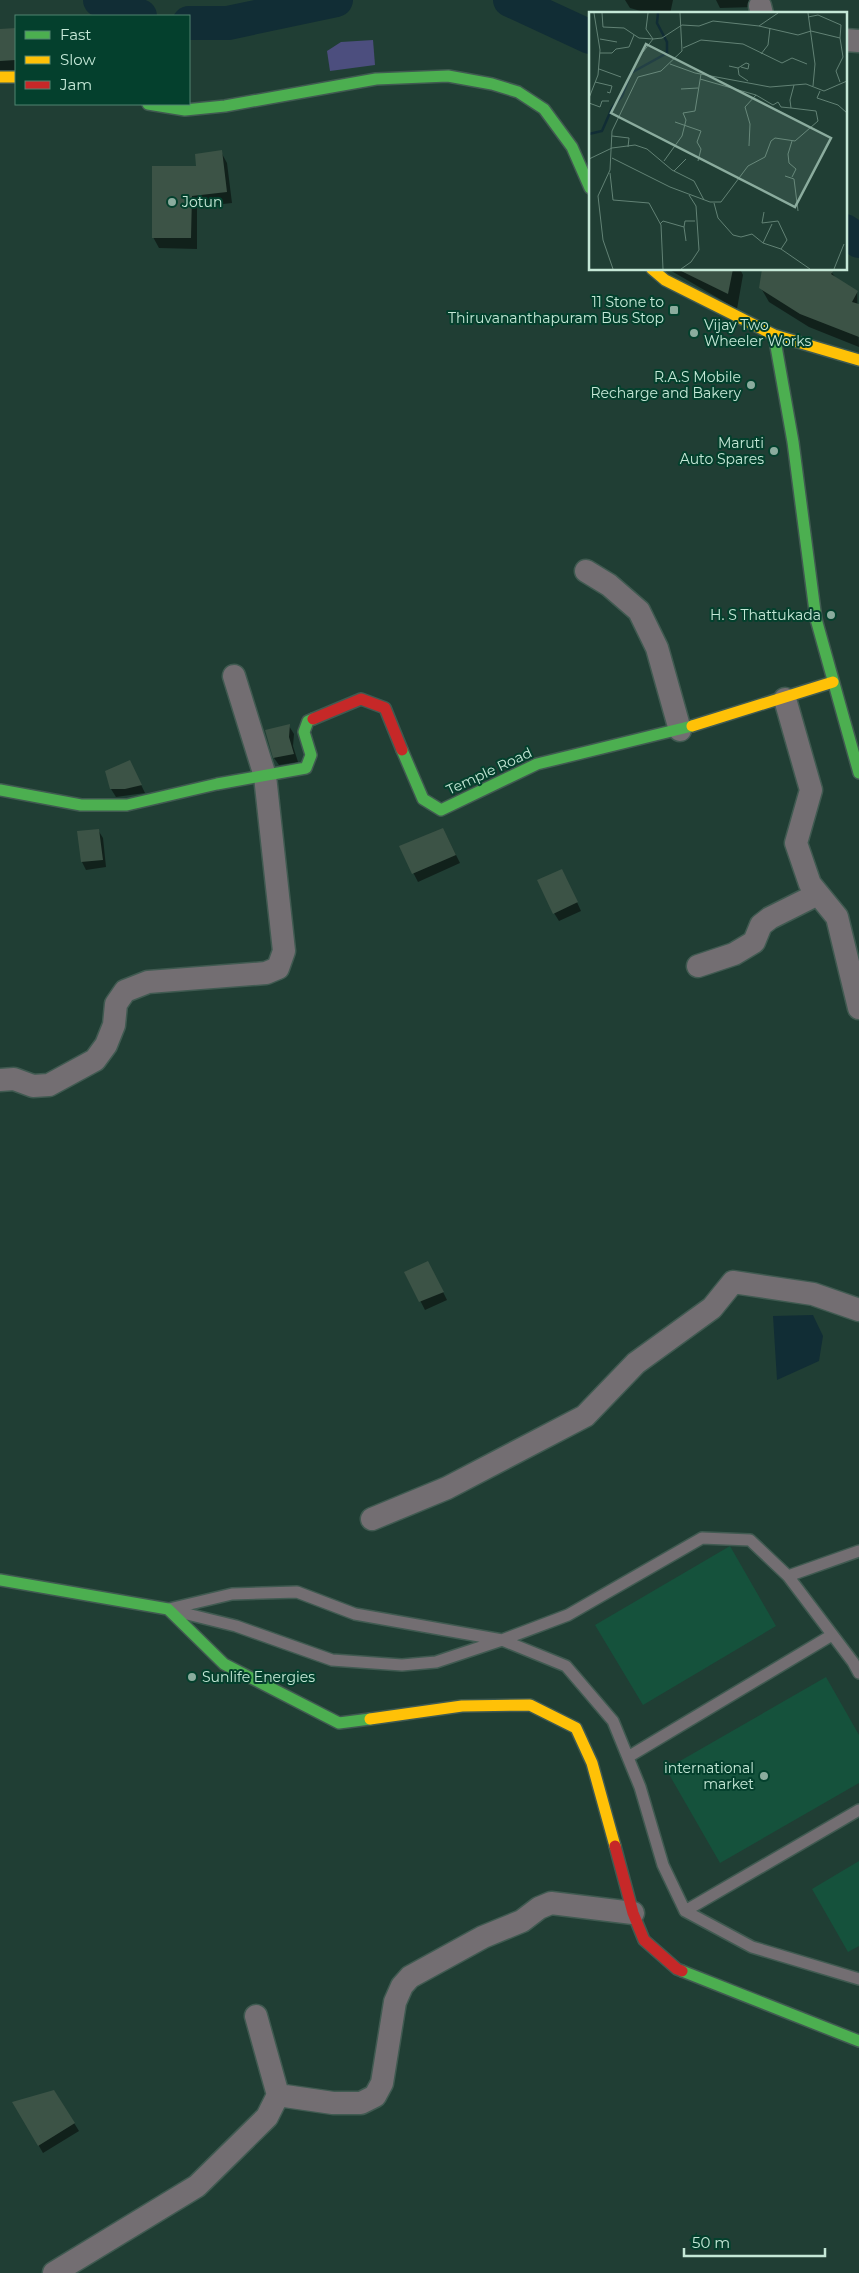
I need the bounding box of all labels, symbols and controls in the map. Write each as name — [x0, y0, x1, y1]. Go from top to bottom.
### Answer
inset map — [589, 12, 846, 270]
legend — [15, 15, 190, 105]
text: Fast — [60, 25, 91, 44]
text: Slow — [60, 50, 96, 69]
text: Jam — [59, 75, 92, 94]
place label: Jotun — [181, 193, 222, 211]
marker: Jotun — [166, 196, 178, 208]
place label: 11 Stone to Thiruvananthapuram Bus Stop — [448, 293, 664, 327]
marker: 11 Stone to Thiruvananthapuram Bus Stop — [668, 304, 680, 316]
place label: Vijay Two Wheeler Works — [704, 316, 811, 350]
marker: Vijay Two Wheeler Works — [688, 327, 700, 339]
place label: R.A.S Mobile Recharge and Bakery — [590, 368, 741, 402]
marker: R.A.S Mobile Recharge and Bakery — [745, 379, 757, 391]
place label: Maruti Auto Spares — [680, 434, 764, 468]
marker: Maruti Auto Spares — [768, 445, 780, 457]
place label: H. S Thattukada — [710, 606, 821, 624]
marker: H. S Thattukada — [825, 609, 837, 621]
street label: Temple Road — [443, 743, 535, 799]
place label: Sunlife Energies — [202, 1668, 315, 1686]
marker: Sunlife Energies — [186, 1671, 198, 1683]
place label: international market — [664, 1759, 754, 1793]
marker: international market — [758, 1770, 770, 1782]
scale bar — [684, 2226, 825, 2258]
text: 50 m — [692, 2233, 730, 2252]

